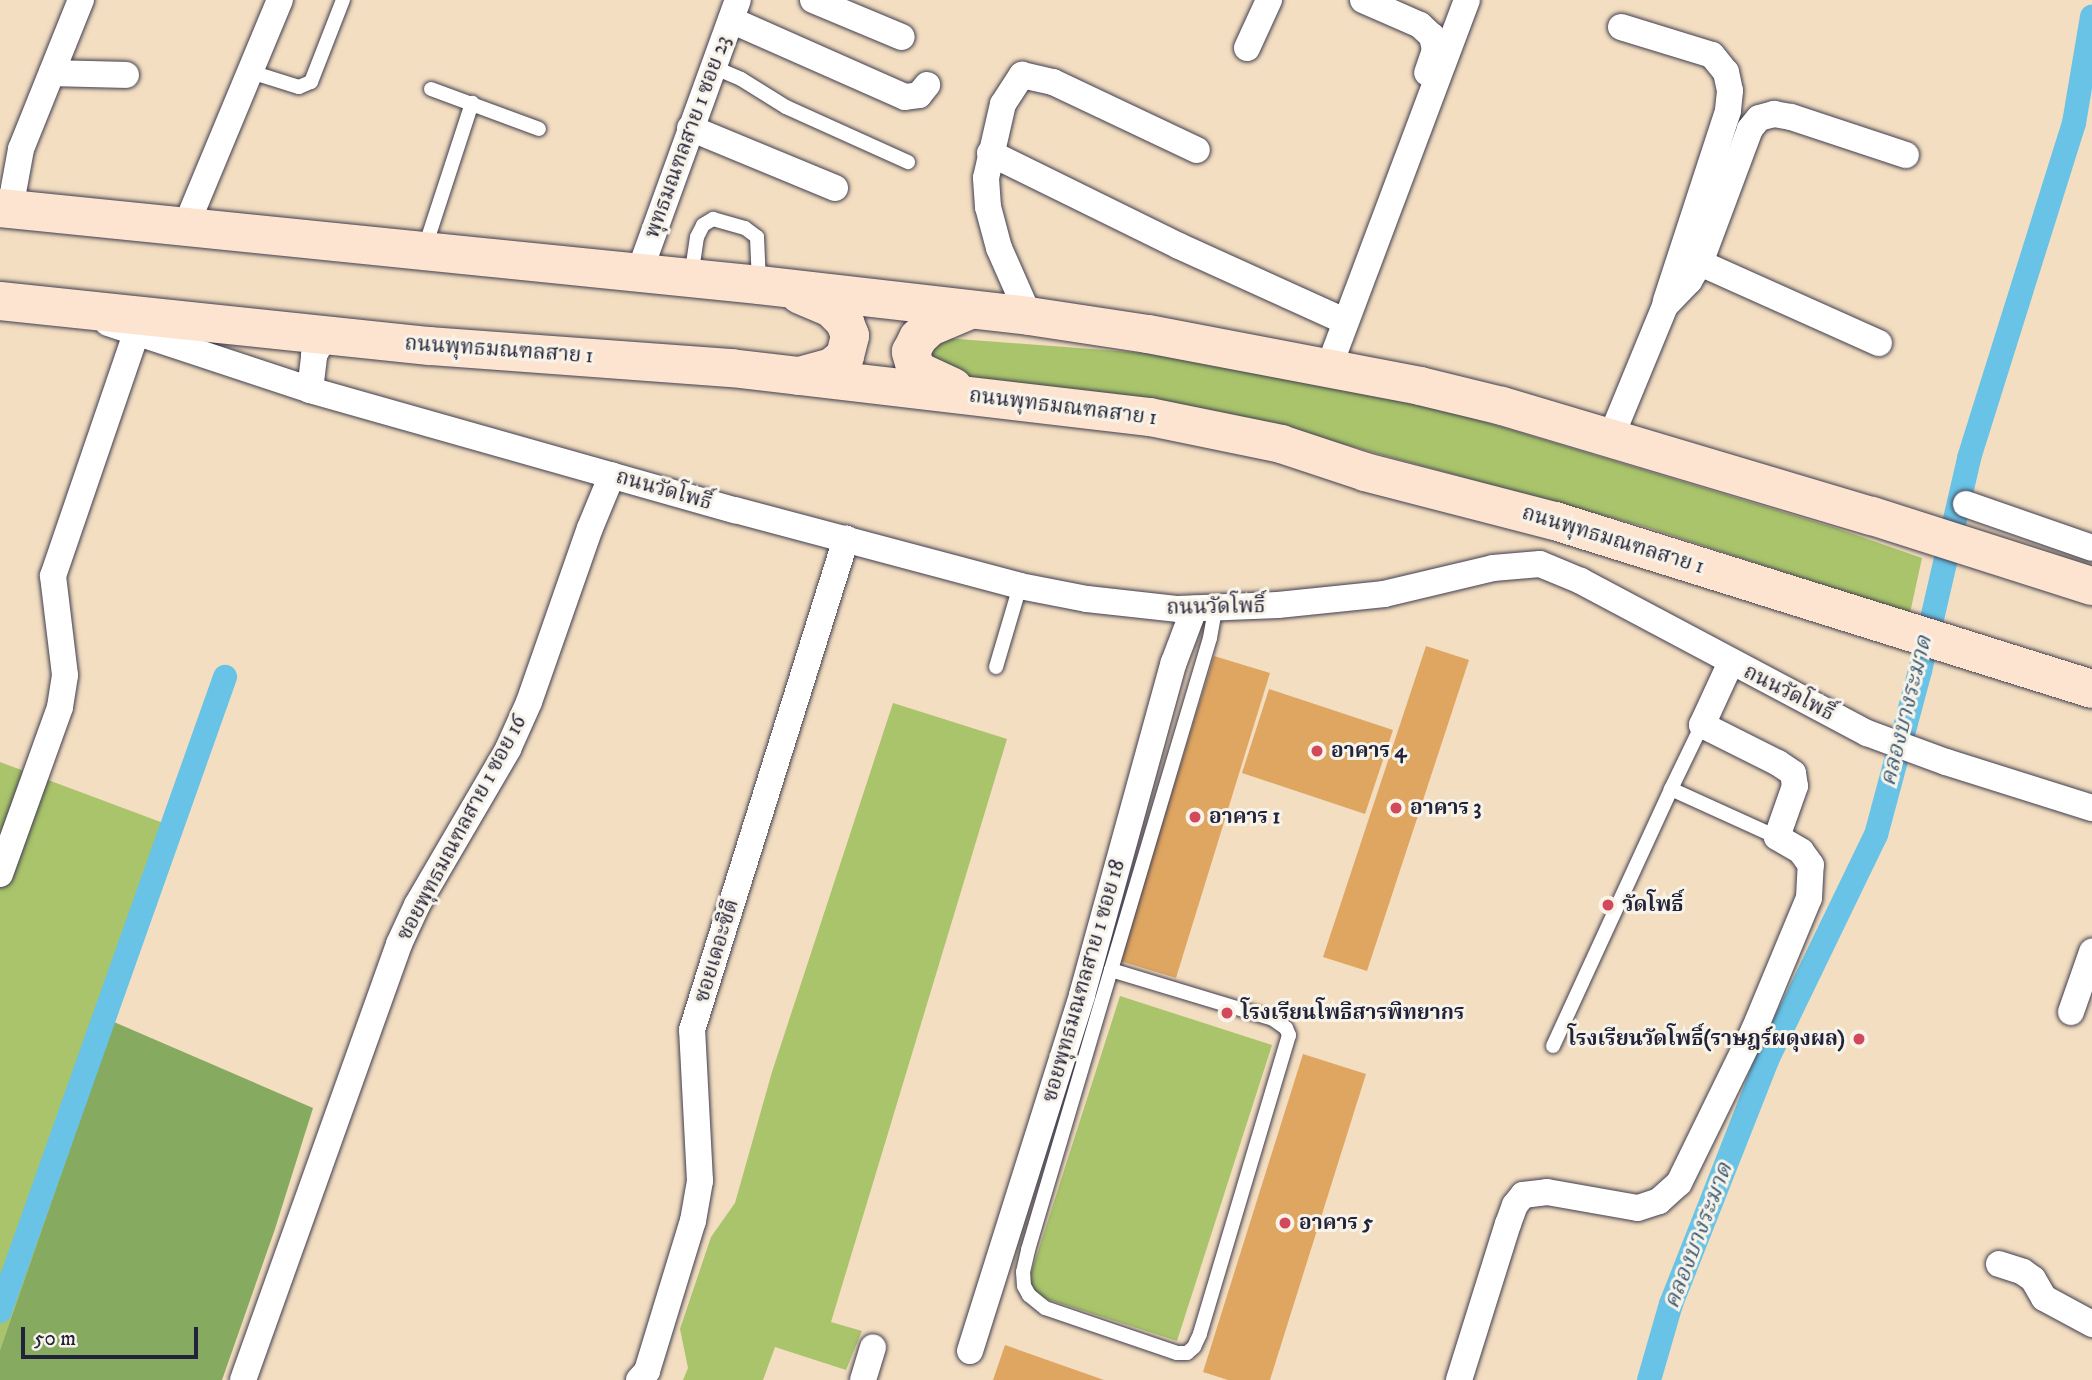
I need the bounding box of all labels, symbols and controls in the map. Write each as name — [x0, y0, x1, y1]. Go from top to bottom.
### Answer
street label: พุทธมณฑลสาย 1 ซอย 23 — [640, 32, 736, 242]
street label: ถนนพุทธมณฑลสาย 1 — [404, 331, 594, 369]
street label: ถนนพุทธมณฑลสาย 1 — [968, 383, 1158, 431]
street label: ถนนวัดโพธิ์ — [613, 464, 715, 516]
street label: ถนนพุทธมณฑลสาย 1 — [1519, 500, 1707, 580]
street label: ถนนวัดโพธิ์ — [1166, 594, 1266, 620]
water label: คลองบางระมาด — [1875, 633, 1939, 789]
street label: ถนนวัดโพธิ์ — [1739, 659, 1839, 727]
street label: ซอยพุทธมณฑลสาย 1 ซอย 16 — [392, 711, 532, 945]
place label: อาคาร 4 — [1331, 738, 1407, 764]
marker: อาคาร 4 — [1309, 743, 1325, 759]
place label: อาคาร 3 — [1410, 795, 1481, 821]
marker: อาคาร 3 — [1388, 800, 1404, 816]
place label: อาคาร 1 — [1209, 804, 1280, 830]
marker: อาคาร 1 — [1187, 809, 1203, 825]
street label: ซอยพุทธมณฑลสาย 1 ซอย 18 — [1037, 857, 1131, 1105]
place label: วัดโพธิ์ — [1622, 892, 1684, 918]
street label: ซอยเดอะซิตี — [689, 896, 745, 1006]
marker: วัดโพธิ์ — [1600, 897, 1616, 913]
place label: โรงเรียนโพธิสารพิทยากร — [1241, 1000, 1465, 1026]
marker: โรงเรียนโพธิสารพิทยากร — [1219, 1005, 1235, 1021]
place label: โรงเรียนวัดโพธิ์(ราษฎร์ผดุงผล) — [1568, 1026, 1845, 1052]
marker: โรงเรียนวัดโพธิ์(ราษฎร์ผดุงผล) — [1851, 1031, 1867, 1047]
water label: คลองบางระมาด — [1659, 1159, 1739, 1313]
place label: อาคาร 5 — [1299, 1210, 1373, 1236]
marker: อาคาร 5 — [1277, 1215, 1293, 1231]
scale bar — [24, 1314, 201, 1358]
text: 50 m — [34, 1326, 76, 1352]

